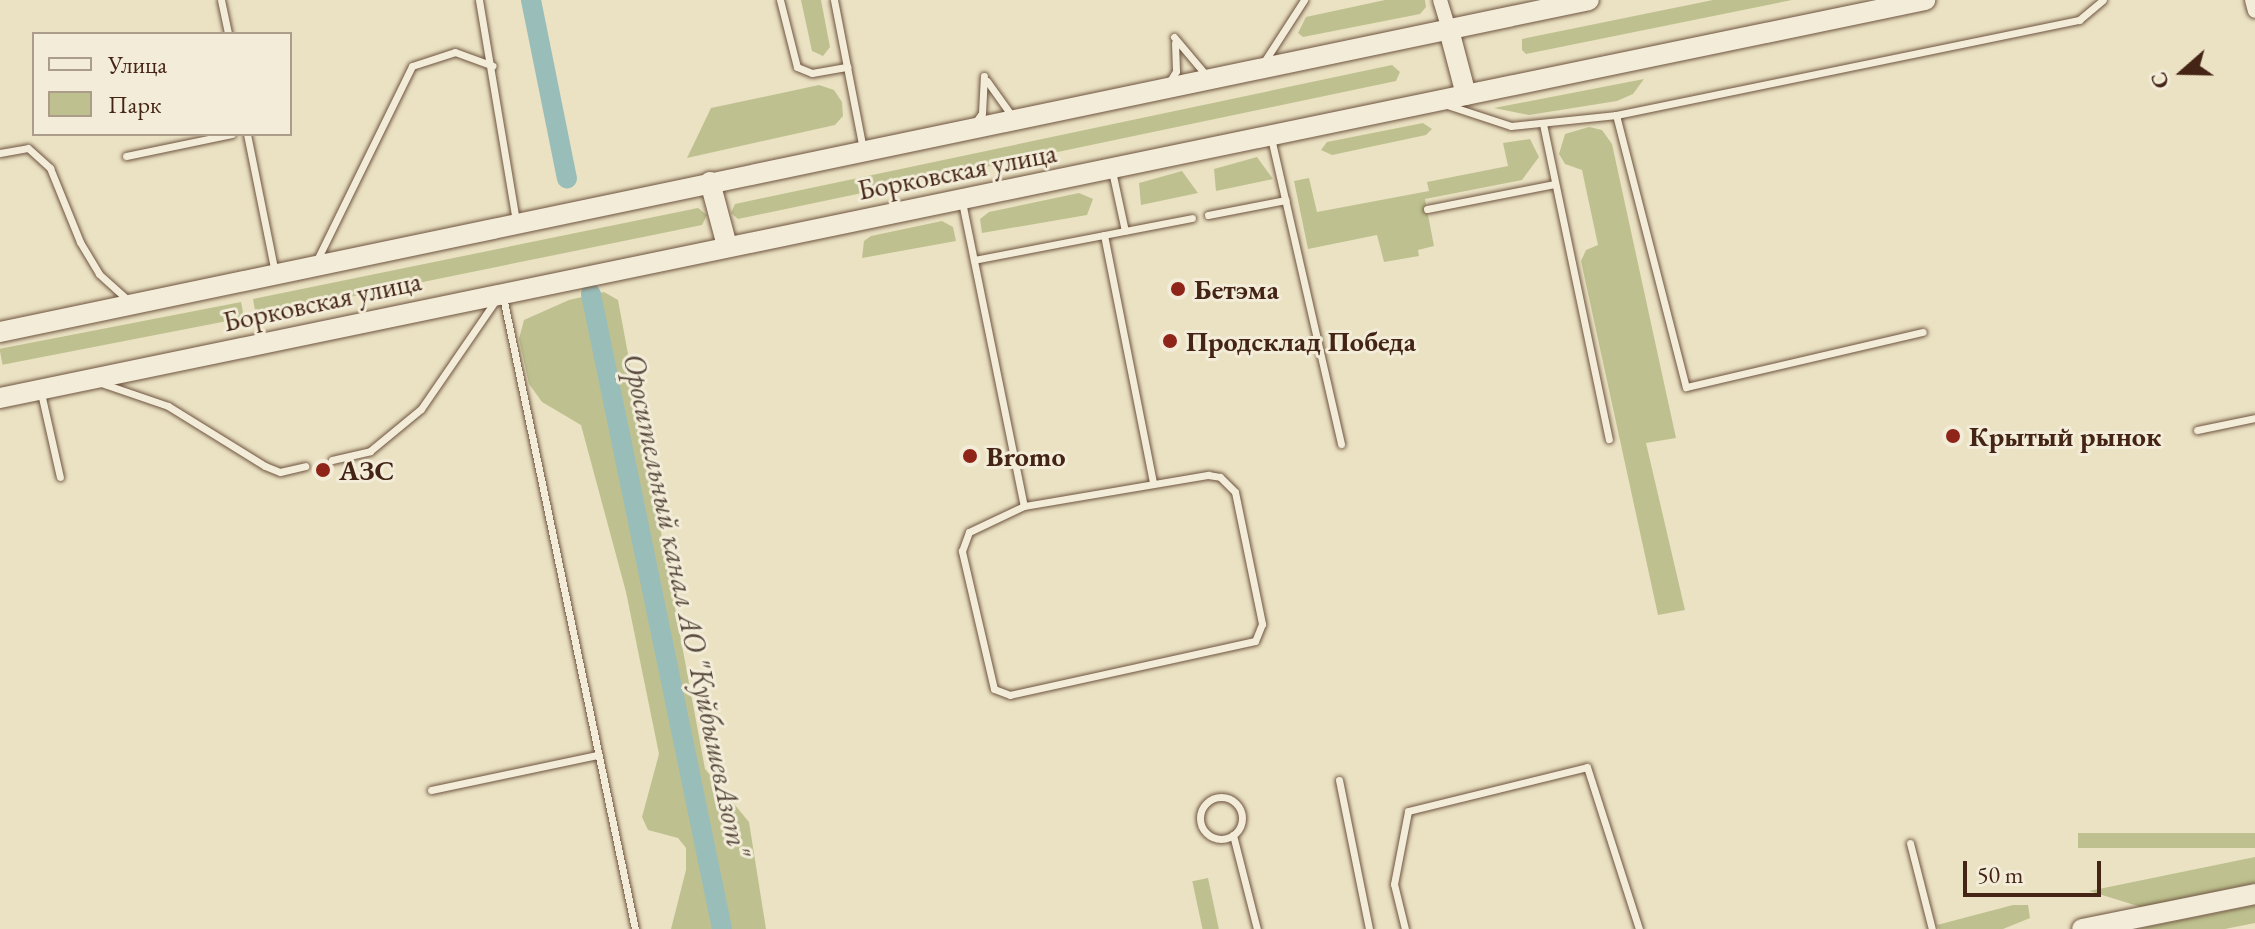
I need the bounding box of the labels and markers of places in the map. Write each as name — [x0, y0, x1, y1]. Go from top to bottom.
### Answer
place label: Бетэма — [1194, 272, 1279, 306]
marker: Бетэма — [1169, 280, 1187, 298]
place label: Продсклад Победа — [1186, 324, 1416, 358]
marker: Продсклад Победа — [1161, 332, 1179, 350]
place label: Крытый рынок — [1969, 419, 2161, 453]
marker: Крытый рынок — [1944, 427, 1962, 445]
place label: Bromo — [986, 439, 1066, 473]
marker: Bromo — [961, 447, 979, 465]
place label: АЗС — [339, 453, 394, 487]
marker: АЗС — [314, 461, 332, 479]

